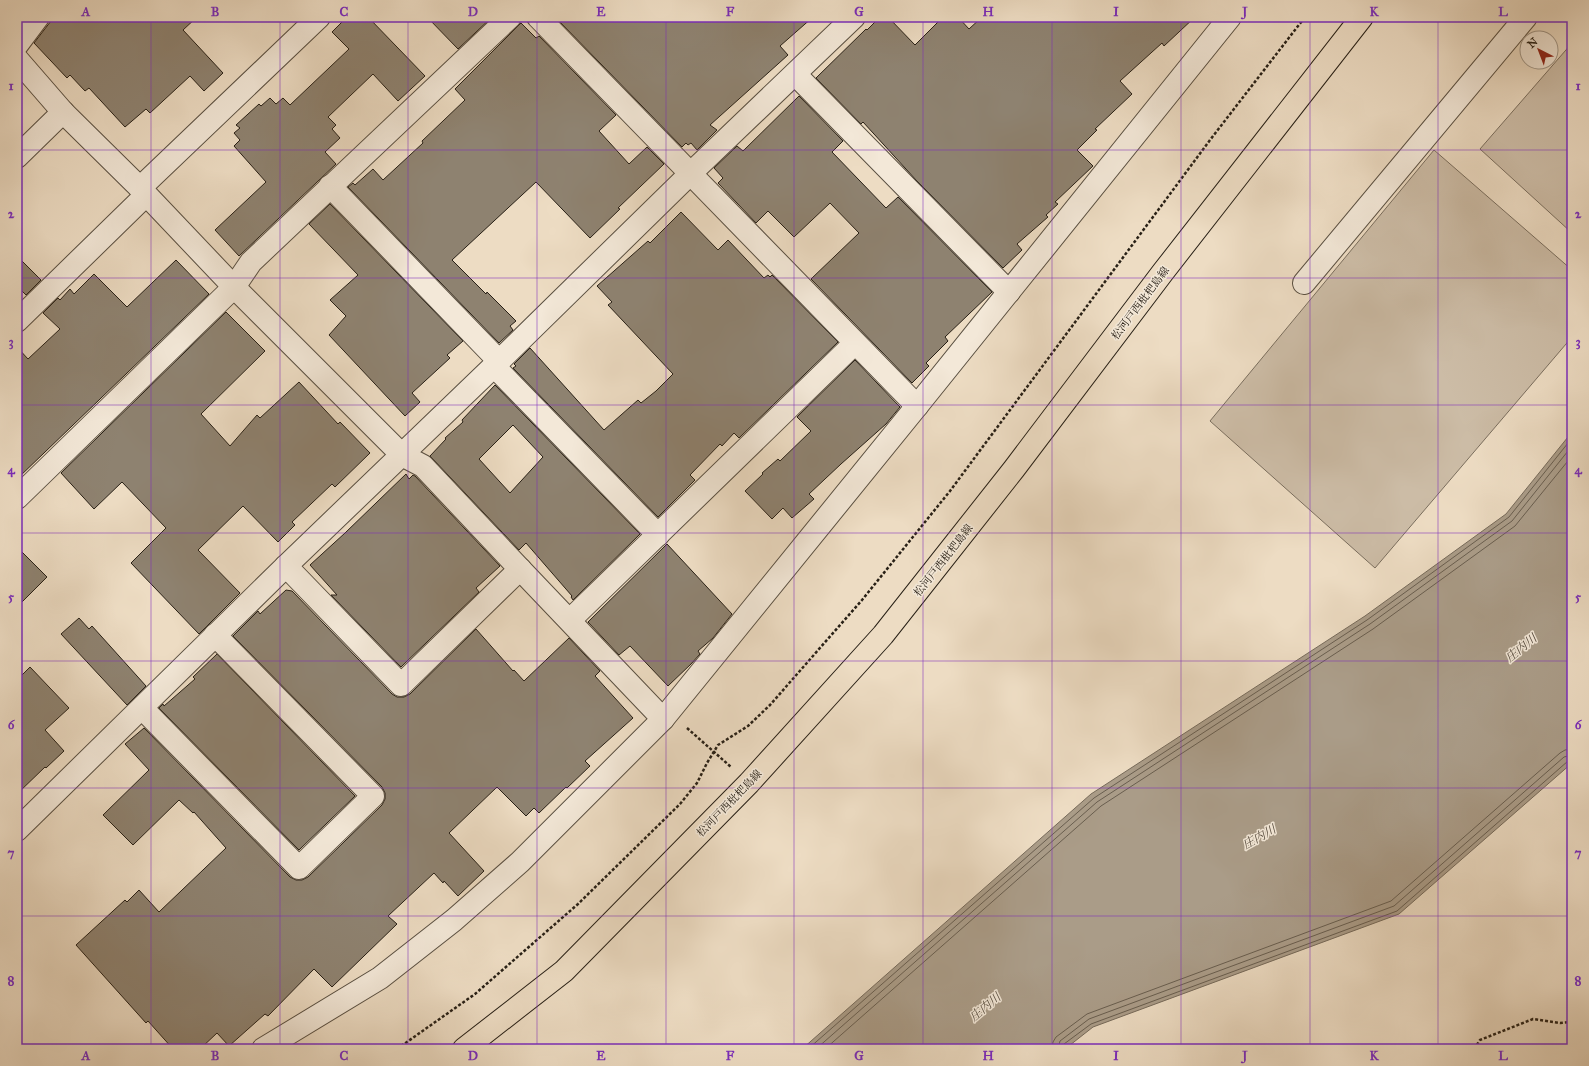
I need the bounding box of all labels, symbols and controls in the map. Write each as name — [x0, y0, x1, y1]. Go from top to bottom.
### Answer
text: A — [81, 4, 91, 20]
text: B — [211, 4, 220, 20]
text: C — [340, 4, 349, 20]
text: D — [468, 4, 478, 20]
text: E — [596, 4, 606, 20]
text: F — [726, 4, 735, 20]
text: G — [854, 4, 864, 20]
text: H — [982, 4, 994, 20]
text: I — [1113, 4, 1119, 20]
text: J — [1240, 4, 1248, 20]
text: K — [1369, 4, 1379, 20]
text: L — [1498, 4, 1508, 20]
north arrow — [1519, 30, 1559, 70]
text: N — [1525, 35, 1541, 51]
text: 1 — [8, 78, 14, 94]
text: 1 — [1575, 78, 1581, 94]
text: 2 — [8, 206, 15, 222]
text: 2 — [1575, 206, 1582, 222]
street label: 松河戸西枇杷島線 — [1109, 264, 1172, 342]
text: 3 — [8, 334, 14, 350]
text: 3 — [1575, 334, 1581, 350]
text: 4 — [7, 462, 15, 478]
text: 4 — [1574, 462, 1582, 478]
street label: 松河戸西枇杷島線 — [911, 522, 976, 599]
text: 5 — [8, 589, 15, 605]
text: 5 — [1575, 589, 1582, 605]
water label: 庄内川 — [1503, 630, 1541, 665]
text: 6 — [8, 717, 16, 733]
text: 6 — [1575, 717, 1583, 733]
street label: 松河戸西枇杷島線 — [694, 767, 765, 840]
water label: 庄内川 — [1240, 821, 1280, 852]
text: 7 — [8, 845, 15, 861]
text: 7 — [1575, 845, 1582, 861]
text: 8 — [8, 973, 15, 989]
text: 8 — [1575, 973, 1582, 989]
water label: 庄内川 — [967, 989, 1005, 1024]
text: A — [81, 1048, 91, 1064]
text: B — [211, 1048, 220, 1064]
text: C — [340, 1048, 349, 1064]
text: D — [468, 1048, 478, 1064]
text: E — [596, 1048, 606, 1064]
text: F — [726, 1048, 735, 1064]
text: G — [854, 1048, 864, 1064]
text: H — [982, 1048, 994, 1064]
text: I — [1113, 1048, 1119, 1064]
text: J — [1240, 1048, 1248, 1064]
text: K — [1369, 1048, 1379, 1064]
text: L — [1498, 1048, 1508, 1064]

